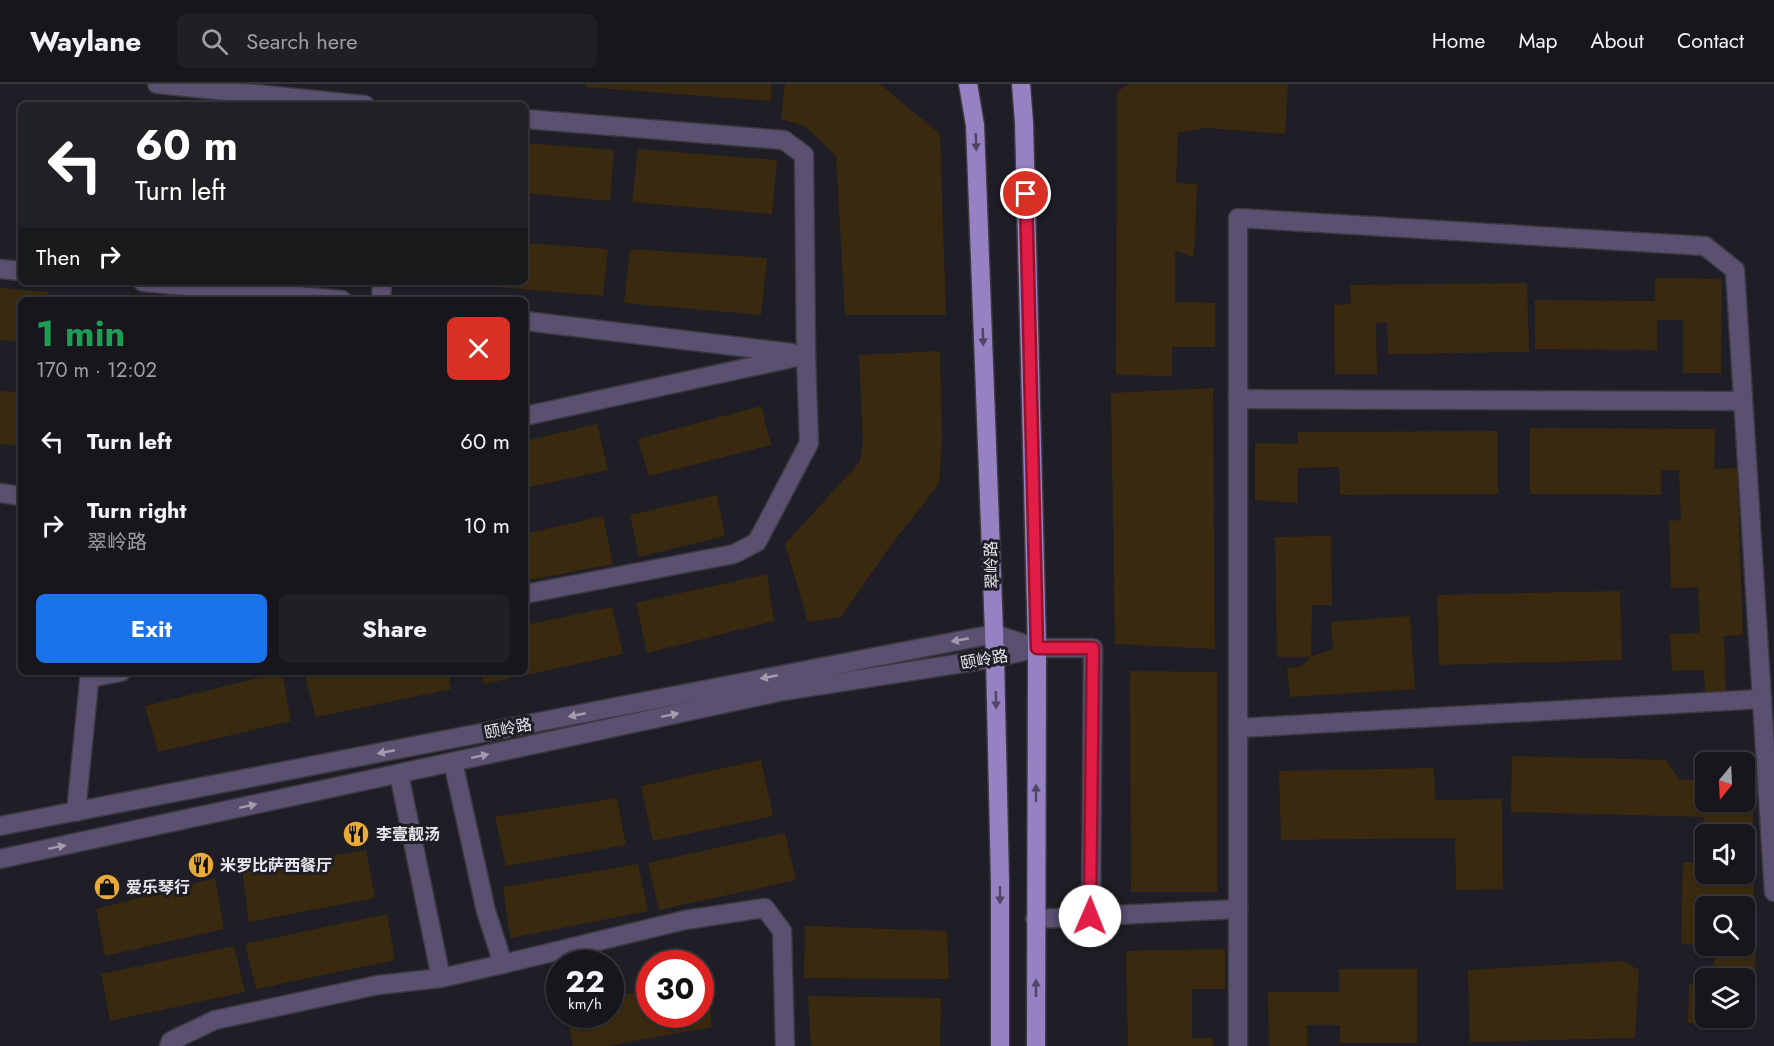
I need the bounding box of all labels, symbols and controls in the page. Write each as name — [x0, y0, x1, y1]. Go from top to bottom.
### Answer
search box — [177, 14, 597, 68]
text: Waylane — [30, 21, 141, 62]
icon: search — [198, 25, 231, 58]
text: Search here — [246, 25, 358, 57]
text: Home — [1432, 26, 1485, 56]
text: Map — [1518, 26, 1558, 56]
text: About — [1591, 26, 1644, 56]
text: Contact — [1677, 26, 1744, 56]
text: 60 m — [135, 115, 238, 176]
icon: left — [36, 126, 114, 204]
one-way arrow — [971, 132, 980, 151]
pin — [1000, 168, 1051, 219]
text: Turn left — [135, 171, 225, 210]
icon: arrive — [1009, 177, 1042, 210]
icon: right — [93, 240, 126, 273]
text: Then — [36, 241, 81, 273]
text: 1 min — [36, 307, 125, 359]
button: close — [447, 317, 510, 380]
one-way arrow — [978, 327, 988, 346]
text: 170 m · 12:02 — [36, 356, 157, 385]
icon: left — [36, 425, 69, 458]
text: Turn left — [87, 425, 172, 457]
text: 60 m — [460, 425, 510, 457]
text: Turn right — [87, 494, 187, 526]
icon: right — [36, 509, 69, 542]
text: 10 m — [463, 509, 510, 541]
text: 翠岭路 — [87, 528, 147, 557]
street label: 翠岭路 — [979, 541, 1004, 589]
button: Exit — [36, 594, 267, 663]
button: Share — [279, 594, 510, 663]
one-way arrow — [951, 636, 970, 645]
street label: 颐岭路 — [958, 644, 1010, 675]
one-way arrow — [759, 673, 778, 682]
one-way arrow — [991, 690, 1001, 709]
one-way arrow — [661, 710, 680, 719]
one-way arrow — [568, 711, 587, 720]
street label: 颐岭路 — [482, 713, 534, 744]
one-way arrow — [376, 748, 395, 757]
one-way arrow — [470, 751, 489, 760]
north arrow — [1695, 752, 1755, 812]
map controls — [1695, 752, 1755, 1028]
one-way arrow — [1031, 783, 1041, 802]
one-way arrow — [239, 801, 258, 810]
restaurant icon: 李壹靓汤 — [341, 819, 371, 849]
place label: 李壹靓汤 — [376, 823, 440, 846]
button: sound — [1695, 824, 1755, 884]
one-way arrow — [48, 842, 67, 851]
restaurant icon: 米罗比萨西餐厅 — [186, 850, 216, 880]
place label: 米罗比萨西餐厅 — [220, 854, 332, 877]
shop icon: 爱乐琴行 — [92, 872, 122, 902]
place label: 爱乐琴行 — [126, 876, 190, 899]
position arrow — [1058, 884, 1122, 948]
one-way arrow — [995, 885, 1005, 904]
button: search — [1695, 896, 1755, 956]
speed limit sign: 30 — [636, 950, 714, 1028]
text: 22 — [565, 960, 605, 1003]
button: layers — [1695, 968, 1755, 1028]
one-way arrow — [1031, 978, 1041, 997]
text: km/h — [568, 993, 602, 1015]

